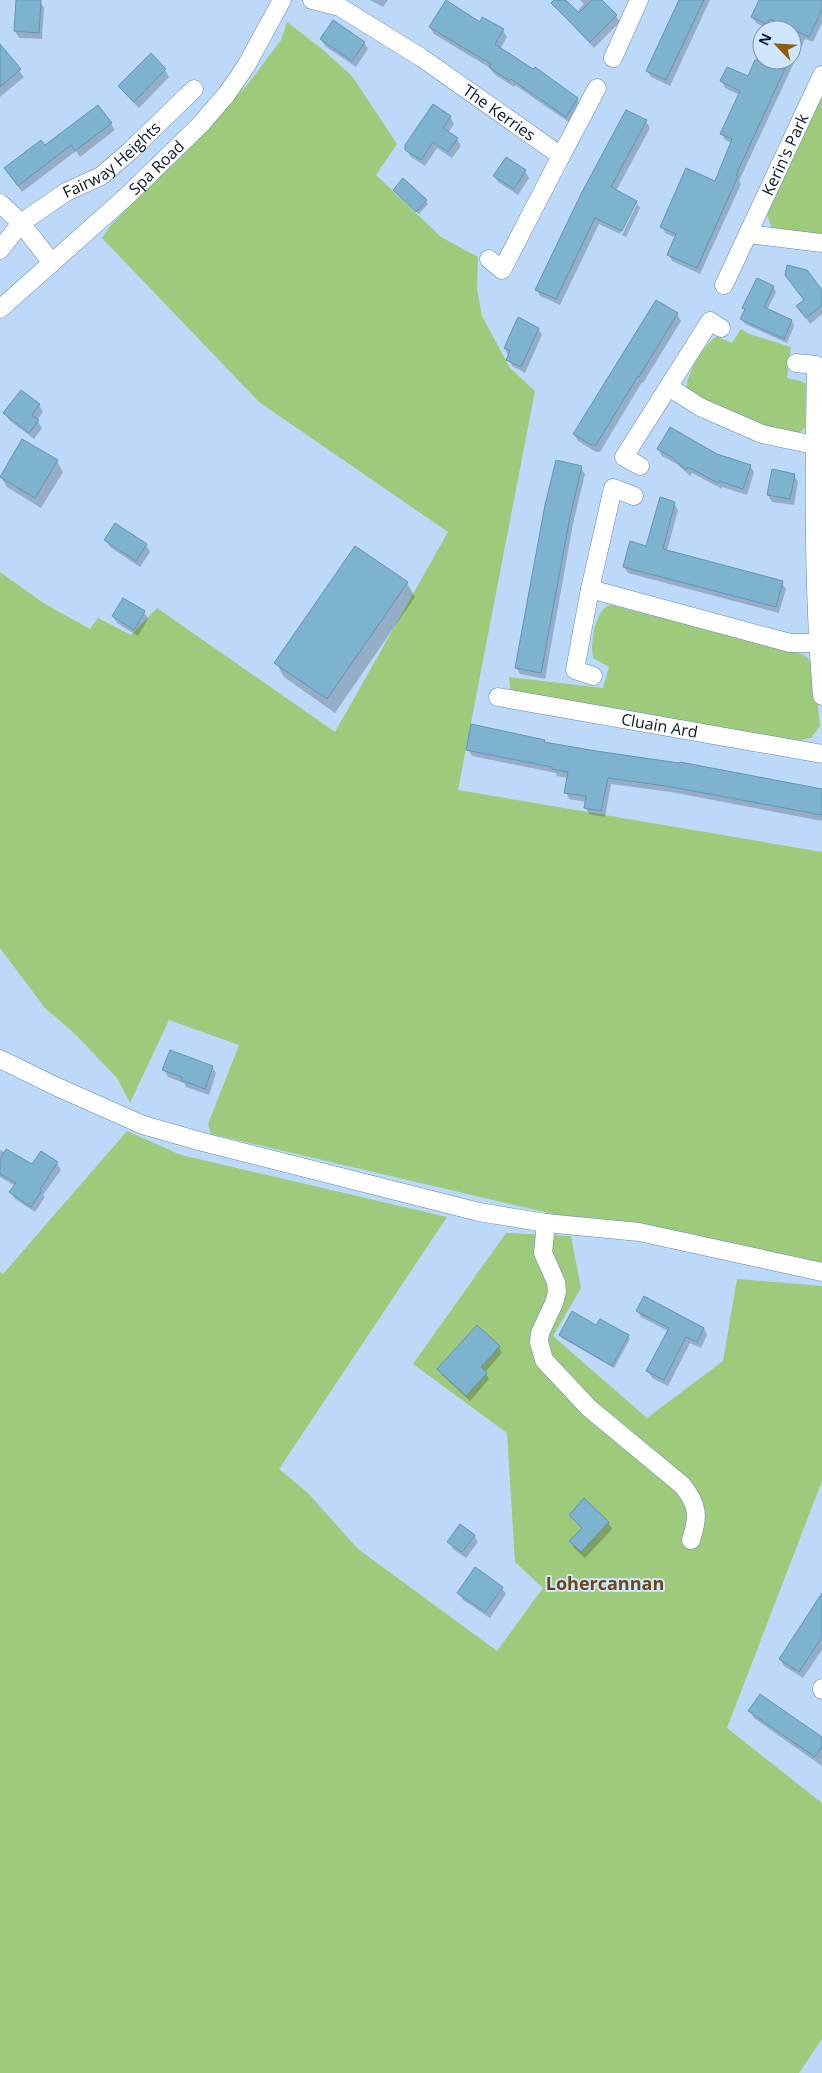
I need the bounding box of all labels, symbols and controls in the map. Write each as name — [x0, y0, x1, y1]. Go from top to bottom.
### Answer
north arrow — [752, 20, 802, 70]
text: N — [754, 30, 776, 48]
street label: The Kerries — [459, 79, 540, 146]
street label: Kerin's Park — [756, 109, 814, 199]
street label: Fairway Heights — [59, 116, 165, 203]
street label: Spa Road — [124, 135, 189, 200]
street label: Cluain Ard — [620, 708, 699, 743]
district label: Lohercannan — [546, 1571, 664, 1595]

